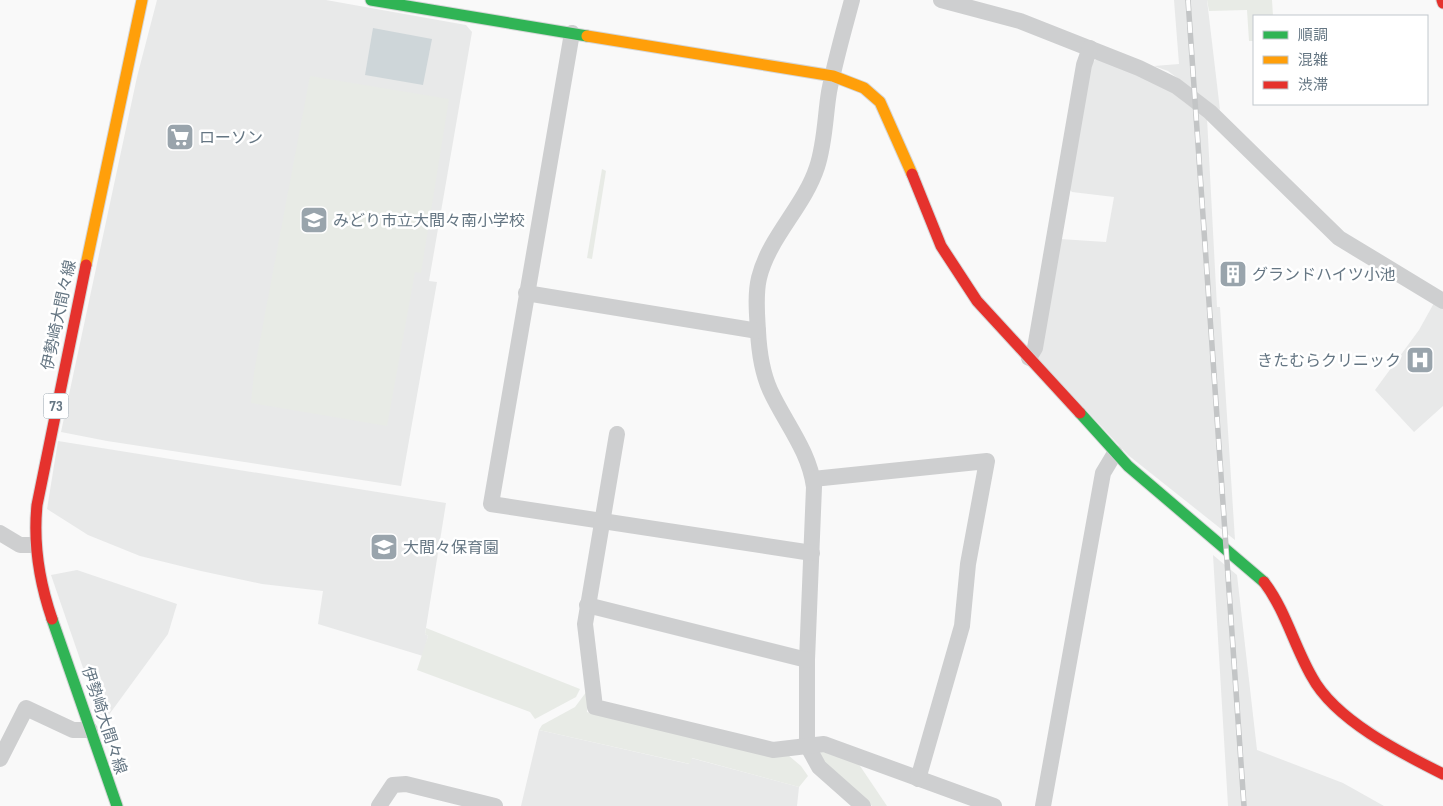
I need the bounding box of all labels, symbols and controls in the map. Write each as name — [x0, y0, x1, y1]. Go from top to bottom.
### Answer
legend — [1253, 15, 1428, 105]
text: 順調 — [1298, 26, 1328, 45]
text: 混雑 — [1298, 51, 1328, 70]
text: 渋滞 — [1298, 76, 1328, 95]
supermarket icon: ローソン — [165, 122, 195, 152]
place label: ローソン — [199, 129, 263, 148]
school or university icon: みどり市立大間々南小学校 — [299, 205, 329, 235]
place label: みどり市立大間々南小学校 — [333, 212, 525, 231]
street label: 伊勢崎大間々線 — [39, 259, 80, 372]
building icon: グランドハイツ小池 — [1218, 259, 1248, 289]
place label: グランドハイツ小池 — [1252, 266, 1396, 285]
hospital icon: きたむらクリニック — [1405, 345, 1435, 375]
place label: きたむらクリニック — [1257, 352, 1401, 371]
road number: 73 — [44, 394, 68, 418]
school or university icon: 大間々保育園 — [369, 532, 399, 562]
place label: 大間々保育園 — [403, 539, 499, 558]
street label: 伊勢崎大間々線 — [77, 664, 130, 777]

